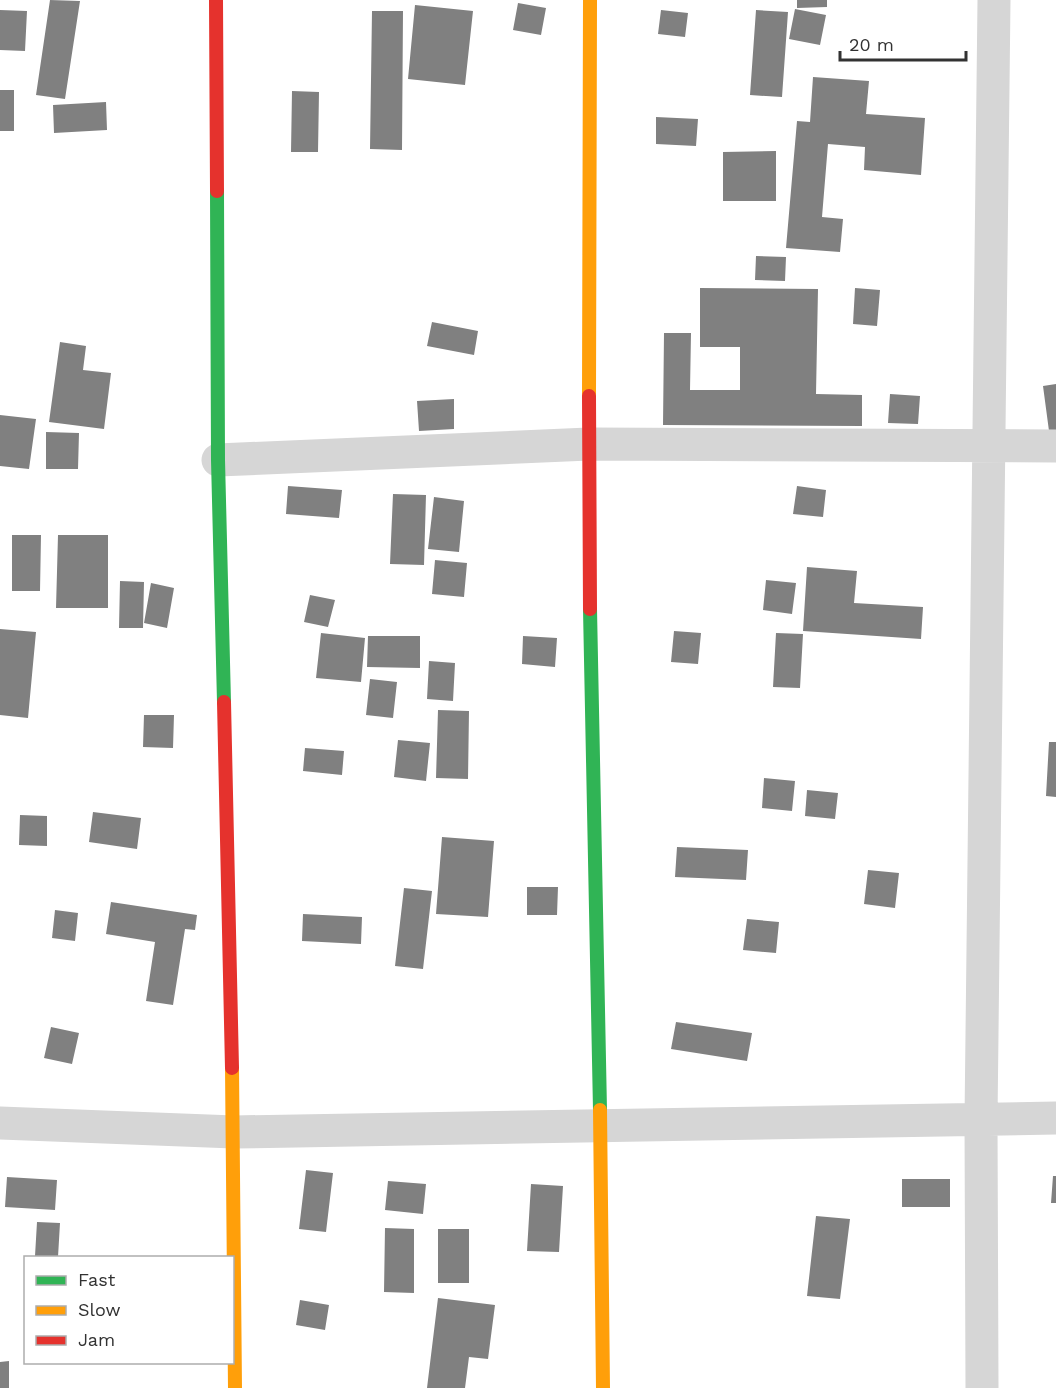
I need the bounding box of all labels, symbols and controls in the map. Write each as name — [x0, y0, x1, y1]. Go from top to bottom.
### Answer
scale bar — [840, 24, 966, 62]
text: 20 m — [849, 34, 894, 55]
legend — [24, 1256, 234, 1364]
text: Fast — [78, 1269, 116, 1290]
text: Slow — [78, 1299, 121, 1320]
text: Jam — [78, 1329, 115, 1350]

